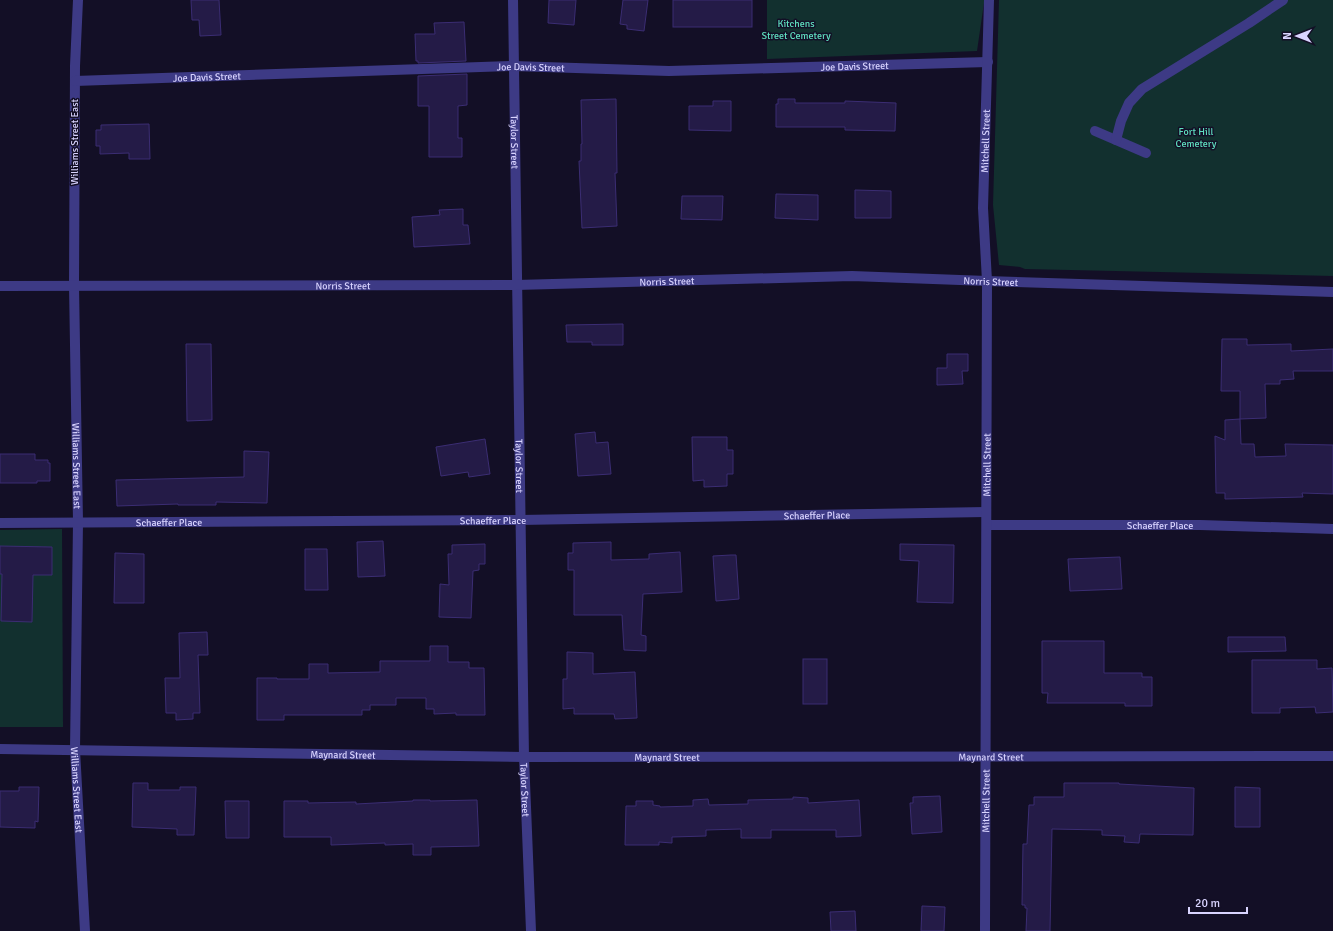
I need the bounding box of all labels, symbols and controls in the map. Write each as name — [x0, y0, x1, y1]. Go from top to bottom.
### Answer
north arrow — [1277, 16, 1317, 56]
park label: Kitchens Street Cemetery — [761, 18, 831, 42]
text: N — [1281, 32, 1294, 40]
street label: Joe Davis Street — [820, 60, 889, 74]
street label: Joe Davis Street — [497, 61, 565, 75]
street label: Joe Davis Street — [173, 70, 242, 85]
street label: Williams Street East — [69, 98, 81, 185]
street label: Mitchell Street — [979, 109, 993, 173]
street label: Taylor Street — [508, 115, 520, 170]
park label: Fort Hill Cemetery — [1176, 126, 1217, 150]
street label: Norris Street — [639, 275, 695, 289]
street label: Norris Street — [963, 275, 1019, 289]
street label: Norris Street — [315, 280, 371, 292]
street label: Williams Street East — [69, 423, 83, 510]
street label: Mitchell Street — [981, 433, 994, 497]
street label: Taylor Street — [512, 439, 525, 493]
street label: Schaeffer Place — [784, 509, 850, 522]
street label: Schaeffer Place — [460, 515, 526, 527]
street label: Schaeffer Place — [136, 517, 202, 529]
street label: Schaeffer Place — [1127, 520, 1193, 532]
street label: Williams Street East — [68, 746, 85, 834]
street label: Maynard Street — [310, 749, 376, 762]
street label: Maynard Street — [958, 751, 1024, 763]
street label: Maynard Street — [634, 752, 700, 764]
street label: Taylor Street — [517, 763, 531, 818]
street label: Mitchell Street — [980, 769, 992, 833]
scale bar — [1189, 889, 1247, 915]
text: 20 m — [1195, 896, 1220, 911]

